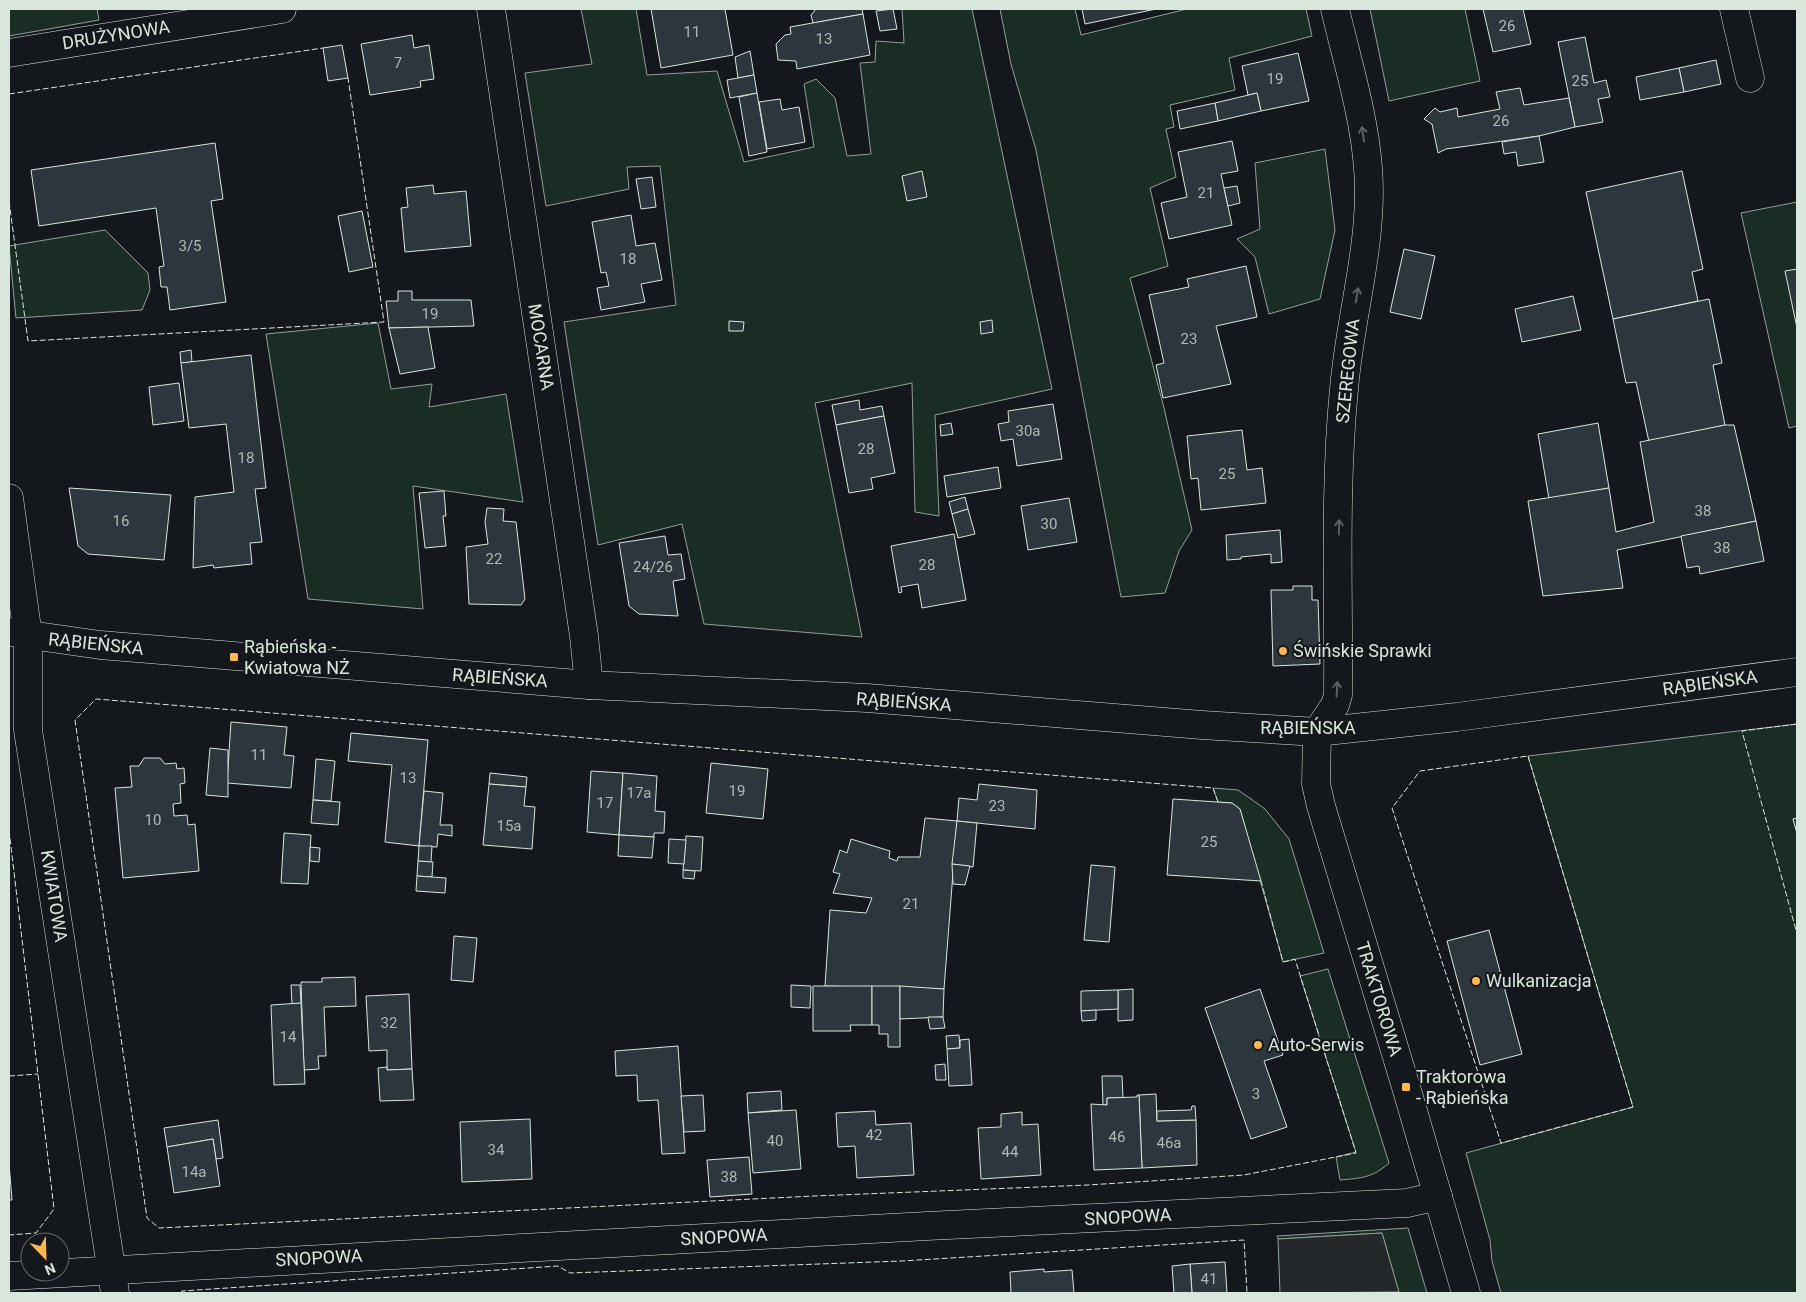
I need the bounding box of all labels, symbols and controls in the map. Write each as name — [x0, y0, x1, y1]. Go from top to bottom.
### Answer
street label: DRUŻYNOWA — [61, 16, 172, 53]
house number: 26 — [1499, 17, 1515, 35]
house number: 11 — [684, 23, 700, 41]
house number: 13 — [816, 30, 832, 48]
house number: 7 — [394, 54, 402, 72]
house number: 19 — [1267, 70, 1283, 88]
house number: 25 — [1572, 72, 1588, 90]
house number: 26 — [1493, 112, 1509, 130]
one-way arrow — [1357, 126, 1367, 142]
house number: 21 — [1198, 184, 1214, 202]
house number: 3/5 — [178, 237, 202, 255]
house number: 18 — [620, 250, 636, 268]
one-way arrow — [1352, 288, 1362, 304]
street label: MOCARNA — [524, 302, 559, 392]
house number: 19 — [422, 305, 438, 323]
street label: SZEREGOWA — [1332, 317, 1363, 424]
house number: 23 — [1181, 330, 1197, 348]
house number: 30a — [1015, 422, 1041, 440]
house number: 28 — [858, 440, 874, 458]
house number: 18 — [238, 449, 254, 467]
house number: 25 — [1219, 465, 1235, 483]
house number: 38 — [1695, 502, 1711, 520]
house number: 16 — [113, 512, 129, 530]
house number: 30 — [1041, 515, 1057, 533]
one-way arrow — [1334, 519, 1344, 536]
house number: 38 — [1714, 539, 1730, 557]
house number: 22 — [486, 550, 502, 568]
house number: 28 — [919, 556, 935, 574]
house number: 24/26 — [633, 558, 673, 576]
street label: RĄBIEŃSKA — [47, 628, 145, 659]
place label: Rąbieńska - Kwiatowa NŻ — [244, 636, 350, 678]
place label: Świńskie Sprawki — [1293, 640, 1432, 661]
marker: Świńskie Sprawki — [1277, 645, 1289, 657]
marker: Rąbieńska - Kwiatowa NŻ — [228, 651, 240, 663]
street label: RĄBIEŃSKA — [452, 664, 549, 691]
street label: RĄBIEŃSKA — [1661, 665, 1759, 700]
one-way arrow — [1333, 682, 1342, 698]
street label: RĄBIEŃSKA — [856, 688, 953, 715]
street label: RĄBIEŃSKA — [1260, 717, 1356, 738]
house number: 11 — [251, 746, 267, 764]
house number: 13 — [400, 769, 416, 787]
house number: 19 — [729, 782, 745, 800]
house number: 17a — [626, 784, 652, 802]
house number: 17 — [597, 794, 613, 812]
house number: 23 — [989, 797, 1005, 815]
house number: 10 — [145, 811, 161, 829]
house number: 15a — [496, 817, 522, 835]
house number: 25 — [1201, 833, 1217, 851]
street label: KWIATOWA — [37, 848, 72, 944]
house number: 21 — [903, 895, 919, 913]
street label: TRAKTOROWA — [1352, 939, 1407, 1059]
place label: Wulkanizacja — [1486, 970, 1592, 991]
marker: Wulkanizacja — [1470, 975, 1482, 987]
house number: 32 — [381, 1014, 397, 1032]
house number: 14 — [280, 1028, 297, 1046]
place label: Auto-Serwis — [1268, 1034, 1364, 1055]
marker: Auto-Serwis — [1252, 1039, 1264, 1051]
place label: Traktorowa - Rąbieńska — [1416, 1066, 1509, 1108]
marker: Traktorowa - Rąbieńska — [1400, 1081, 1412, 1093]
house number: 3 — [1252, 1085, 1260, 1103]
house number: 42 — [866, 1126, 882, 1144]
house number: 46 — [1109, 1128, 1125, 1146]
house number: 40 — [767, 1132, 783, 1150]
house number: 46a — [1156, 1134, 1182, 1152]
house number: 34 — [488, 1141, 505, 1159]
house number: 44 — [1002, 1143, 1019, 1161]
house number: 14a — [181, 1163, 207, 1181]
house number: 38 — [721, 1168, 737, 1186]
street label: SNOPOWA — [1084, 1204, 1172, 1229]
street label: SNOPOWA — [680, 1224, 768, 1249]
north arrow — [20, 1232, 70, 1282]
street label: SNOPOWA — [275, 1245, 363, 1270]
text: N — [42, 1260, 58, 1278]
house number: 41 — [1201, 1270, 1217, 1288]

